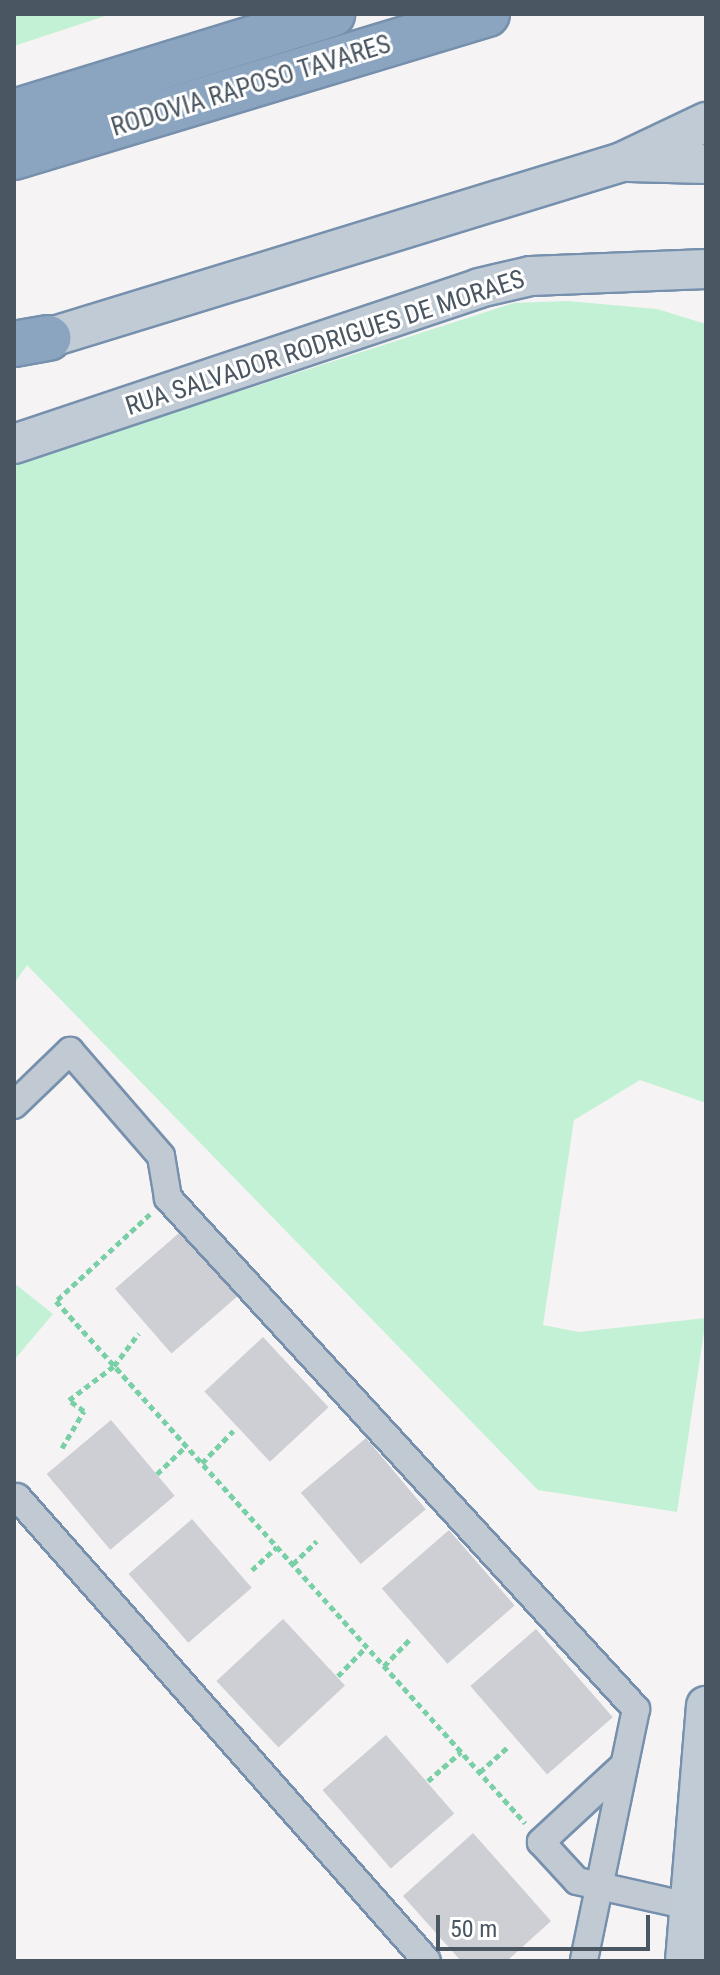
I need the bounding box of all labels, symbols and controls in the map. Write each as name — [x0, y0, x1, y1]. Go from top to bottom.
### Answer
street label: RODOVIA RAPOSO TAVARES — [107, 29, 395, 143]
street label: RUA SALVADOR RODRIGUES DE MORAES — [122, 264, 528, 422]
scale bar — [440, 1899, 654, 1949]
text: 50 m — [450, 1915, 497, 1943]

